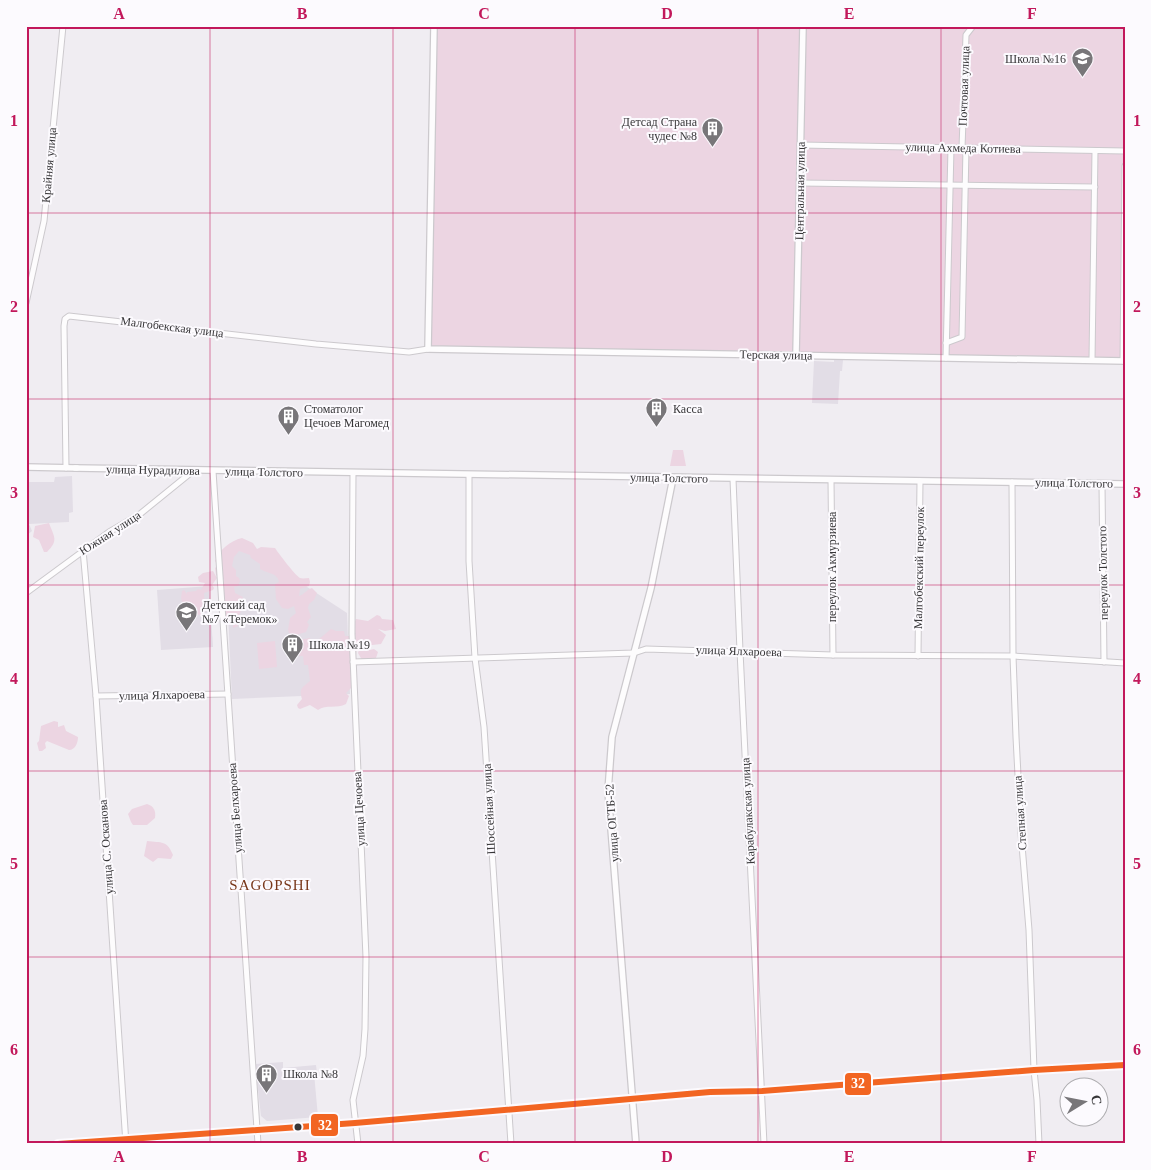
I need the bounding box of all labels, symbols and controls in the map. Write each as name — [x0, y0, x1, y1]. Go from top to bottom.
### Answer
text: A — [113, 5, 125, 22]
text: B — [297, 5, 308, 22]
text: C — [478, 5, 490, 22]
text: D — [661, 5, 673, 22]
text: E — [844, 5, 854, 22]
text: F — [1027, 5, 1037, 22]
street label: Почтовая улица — [956, 45, 972, 126]
school or university icon: Школа №16 — [1070, 47, 1094, 78]
place label: Школа №16 — [1005, 52, 1066, 66]
text: 1 — [10, 112, 18, 129]
text: 1 — [1133, 112, 1141, 129]
place label: Детсад Страна чудес №8 — [622, 115, 698, 143]
building icon: Детсад Страна чудес №8 — [701, 117, 725, 148]
street label: Крайняя улица — [39, 126, 59, 203]
street label: улица Ахмеда Котиева — [905, 140, 1022, 156]
street label: Центральная улица — [792, 141, 808, 240]
text: 2 — [10, 298, 18, 315]
text: 2 — [1133, 298, 1141, 315]
street label: Малгобекская улица — [120, 314, 225, 340]
street label: Терская улица — [740, 347, 813, 363]
building icon: Касса — [645, 397, 669, 428]
place label: Стоматолог Цечоев Магомед — [304, 402, 389, 430]
place label: Касса — [673, 402, 703, 416]
building icon: Стоматолог Цечоев Магомед — [276, 404, 300, 435]
street label: улица Нурадилова — [106, 462, 201, 478]
street label: улица Толстого — [225, 464, 303, 480]
street label: улица Толстого — [630, 470, 708, 486]
street label: улица Толстого — [1035, 475, 1113, 491]
text: 3 — [10, 484, 18, 501]
text: 3 — [1133, 484, 1141, 501]
street label: Малгобекский переулок — [911, 506, 927, 629]
street label: Южная улица — [77, 508, 144, 558]
street label: переулок Акмурзиева — [825, 511, 839, 622]
street label: переулок Толстого — [1095, 526, 1111, 620]
place label: Детский сад №7 «Теремок» — [202, 598, 277, 626]
school or university icon: Детский сад №7 «Теремок» — [174, 600, 198, 631]
building icon: Школа №19 — [281, 633, 305, 664]
place label: Школа №19 — [309, 638, 370, 652]
street label: улица Ялхароева — [696, 643, 783, 660]
text: 4 — [10, 670, 18, 687]
text: 4 — [1133, 670, 1141, 687]
street label: улица Ялхароева — [119, 687, 206, 703]
street label: Карабулакская улица — [738, 757, 758, 865]
street label: улица Белхароева — [225, 762, 245, 854]
street label: Шоссейная улица — [480, 763, 498, 855]
street label: улица Цечоева — [350, 771, 368, 847]
street label: Степная улица — [1010, 775, 1030, 851]
street label: улица ОГТБ-52 — [602, 783, 622, 863]
street label: улица С. Осканова — [96, 799, 116, 895]
text: 5 — [10, 855, 18, 872]
text: 5 — [1133, 855, 1141, 872]
district label: SAGOPSHI — [229, 877, 311, 893]
text: 6 — [10, 1041, 18, 1058]
text: 6 — [1133, 1041, 1141, 1058]
building icon: Школа №8 — [255, 1062, 279, 1093]
place label: Школа №8 — [283, 1067, 338, 1081]
line badge: 32 — [844, 1072, 872, 1096]
text: 32 — [851, 1076, 865, 1091]
north arrow — [1058, 1078, 1108, 1128]
text: С — [1088, 1094, 1105, 1106]
line badge: 32 — [310, 1113, 339, 1137]
text: 32 — [318, 1118, 332, 1133]
unlabelled marker — [293, 1122, 303, 1132]
text: A — [113, 1148, 125, 1165]
text: B — [297, 1148, 308, 1165]
text: C — [478, 1148, 490, 1165]
text: D — [661, 1148, 673, 1165]
text: E — [844, 1148, 854, 1165]
text: F — [1027, 1148, 1037, 1165]

